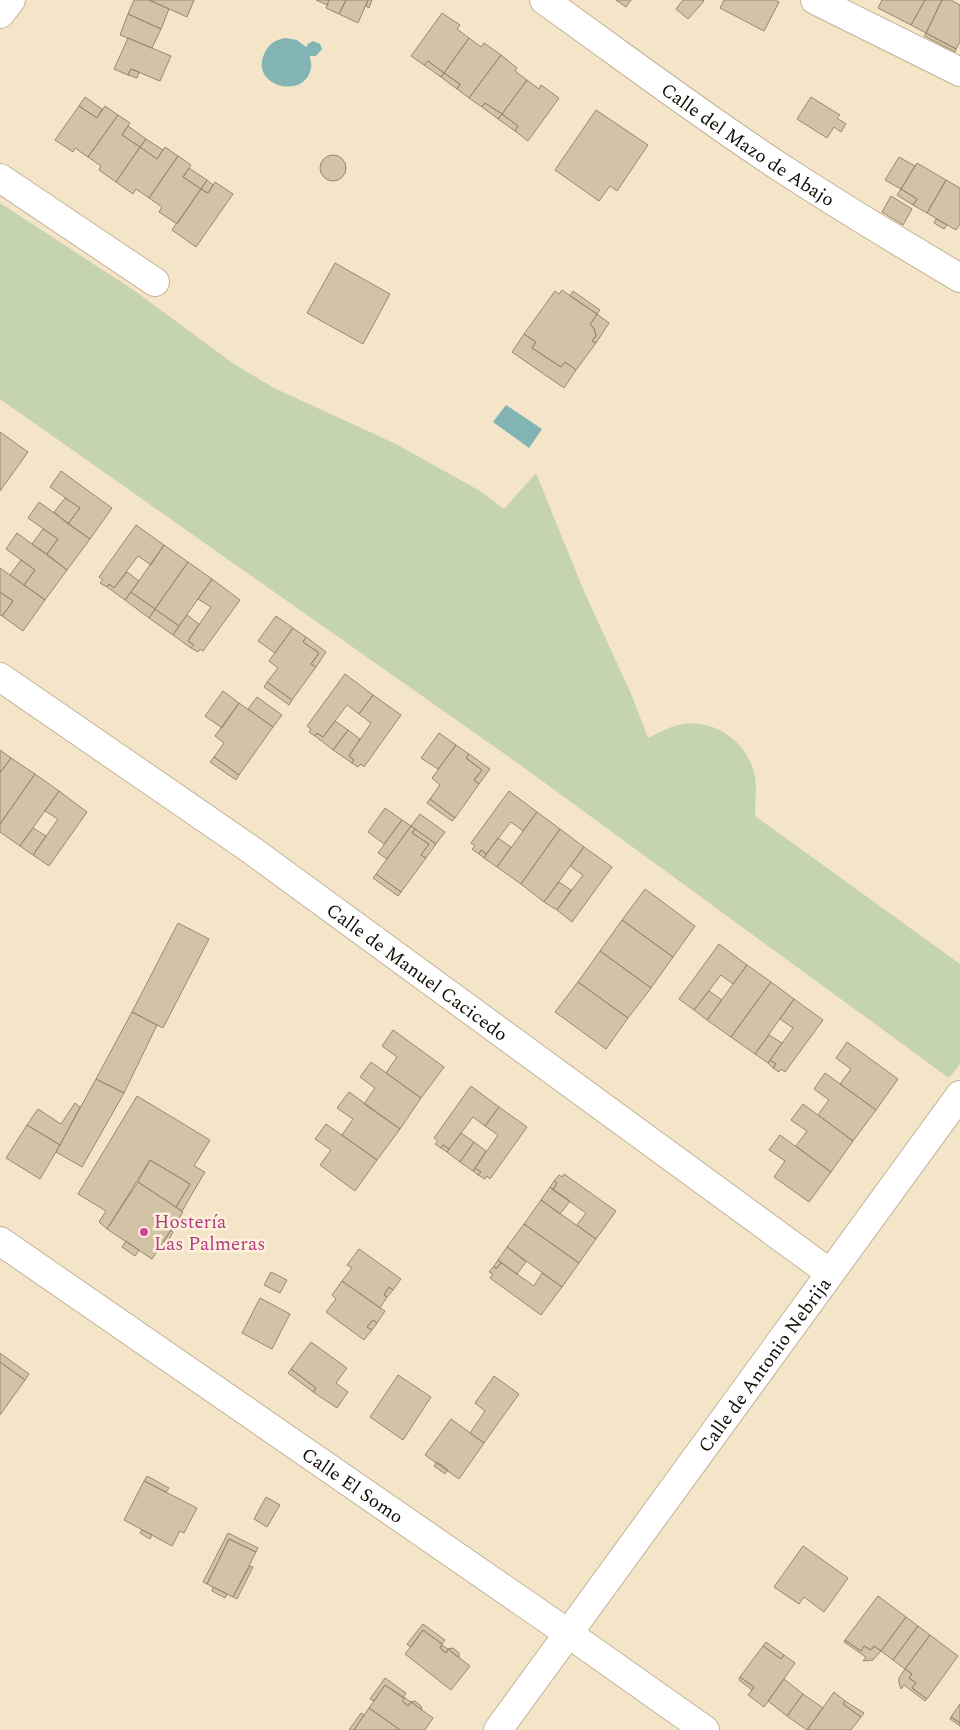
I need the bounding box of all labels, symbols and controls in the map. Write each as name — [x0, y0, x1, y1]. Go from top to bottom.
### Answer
street label: Calle del Mazo de Abajo — [654, 76, 840, 215]
street label: Calle de Manuel Cacicedo — [320, 896, 514, 1049]
place label: Hostería Las Palmeras — [154, 1208, 266, 1259]
marker: Hostería Las Palmeras — [138, 1226, 150, 1238]
street label: Calle de Antonio Nebrija — [691, 1271, 839, 1459]
street label: Calle El Somo — [295, 1441, 409, 1532]

